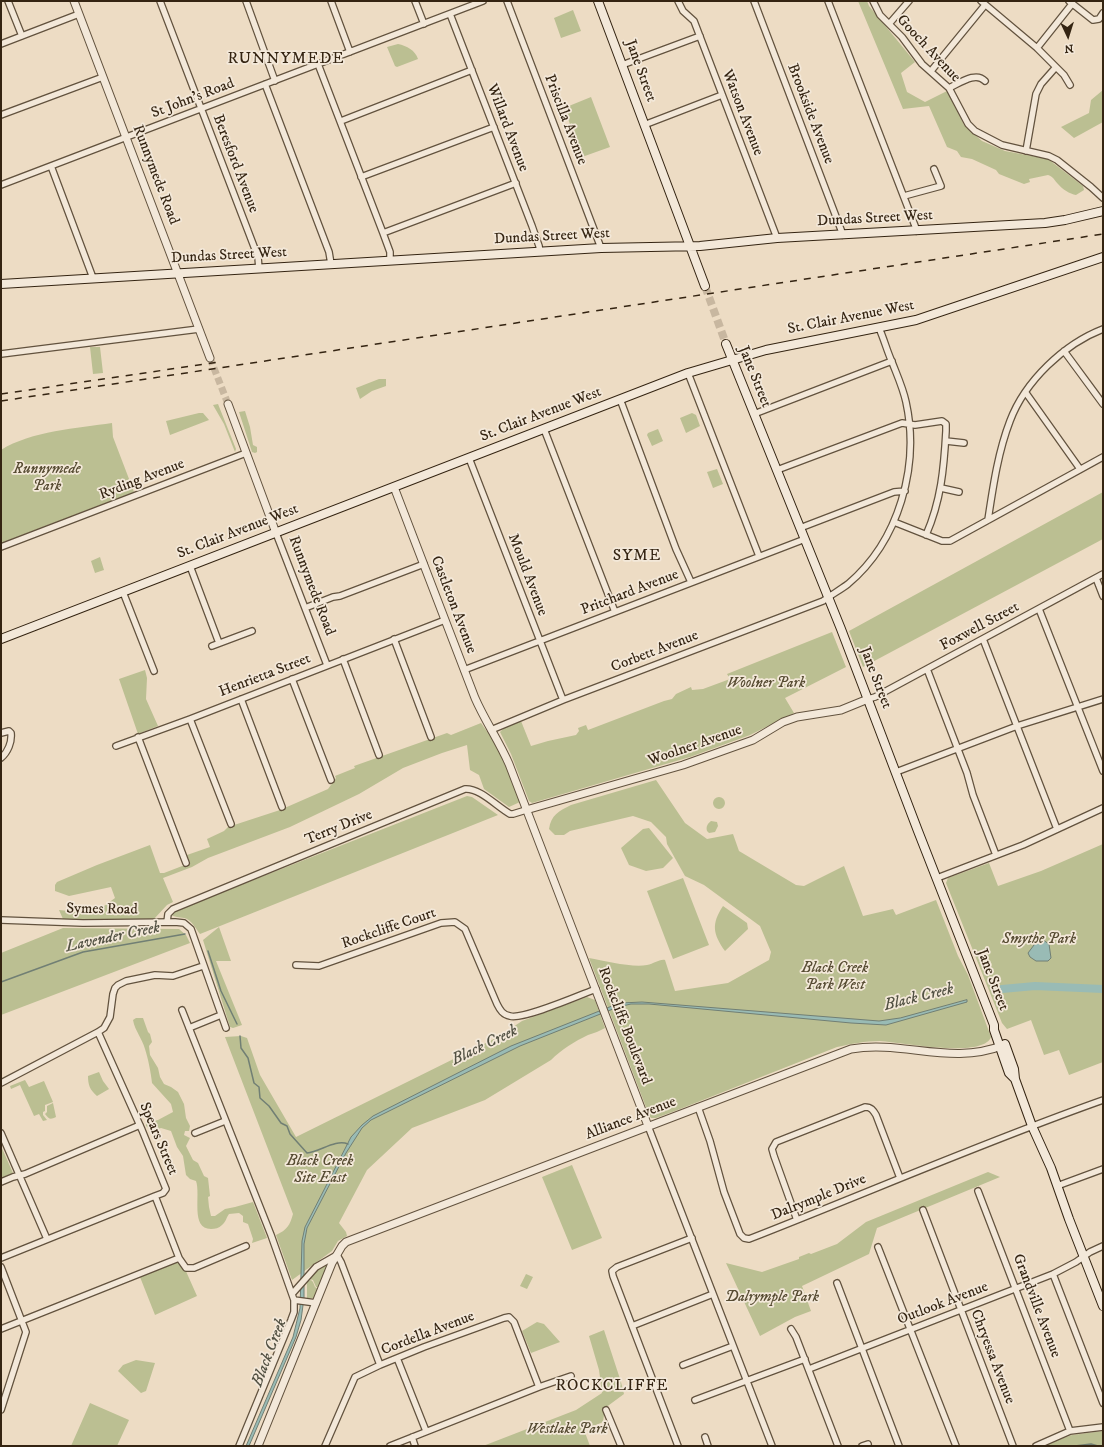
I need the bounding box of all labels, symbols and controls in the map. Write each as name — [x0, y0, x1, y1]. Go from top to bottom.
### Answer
street label: Gooch Avenue — [892, 11, 964, 87]
north arrow — [1048, 16, 1088, 56]
street label: Jane Street — [620, 38, 660, 104]
text: N — [1064, 41, 1074, 55]
district label: RUNNYMEDE — [227, 50, 345, 70]
street label: Brookside Avenue — [783, 61, 837, 167]
street label: Watson Avenue — [717, 67, 767, 159]
street label: Priscilla Avenue — [540, 72, 590, 168]
street label: St John's Road — [149, 75, 237, 123]
street label: Willard Avenue — [482, 82, 532, 174]
street label: Beresford Avenue — [208, 112, 262, 216]
street label: Runnymede Road — [128, 123, 182, 227]
street label: Dundas Street West — [817, 207, 933, 231]
street label: Dundas Street West — [494, 225, 610, 249]
street label: Dundas Street West — [171, 244, 287, 268]
street label: St. Clair Avenue West — [786, 297, 916, 339]
street label: Jane Street — [734, 344, 774, 410]
street label: St. Clair Avenue West — [478, 384, 604, 446]
street label: Ryding Avenue — [97, 456, 187, 504]
park label: Runnymede Park — [13, 461, 81, 496]
street label: St. Clair Avenue West — [175, 501, 301, 563]
street label: Mould Avenue — [503, 531, 551, 619]
street label: Runnymede Road — [284, 534, 338, 638]
district label: SYME — [613, 547, 661, 567]
street label: Castleton Avenue — [426, 554, 480, 656]
street label: Pritchard Avenue — [579, 566, 681, 620]
street label: Foxwell Street — [937, 599, 1023, 655]
street label: Corbett Avenue — [609, 627, 701, 677]
street label: Jane Street — [855, 645, 895, 711]
street label: Henrietta Street — [217, 650, 313, 702]
park label: Woolner Park — [727, 675, 805, 693]
street label: Woolner Avenue — [646, 722, 744, 770]
street label: Terry Drive — [303, 806, 375, 850]
street label: Symes Road — [66, 900, 138, 920]
street label: Rockcliffe Court — [340, 904, 438, 954]
water label: Lavender Creek — [64, 919, 162, 957]
park label: Smythe Park — [1002, 931, 1076, 949]
street label: Jane Street — [972, 947, 1012, 1013]
park label: Black Creek Park West — [802, 960, 868, 995]
street label: Rockcliffe Boulevard — [593, 965, 655, 1087]
water label: Black Creek — [882, 980, 956, 1016]
water label: Black Creek — [449, 1022, 521, 1070]
street label: Alliance Avenue — [583, 1093, 679, 1145]
street label: Spears Street — [135, 1100, 181, 1178]
park label: Black Creek Site East — [287, 1153, 353, 1188]
street label: Dalrymple Drive — [769, 1171, 869, 1225]
street label: Grandville Avenue — [1008, 1252, 1064, 1360]
street label: Outlook Avenue — [895, 1278, 991, 1330]
park label: Dalrymple Park — [725, 1289, 819, 1307]
street label: Chryessa Avenue — [966, 1307, 1018, 1407]
street label: Cordella Avenue — [379, 1308, 477, 1360]
water label: Black Creek — [248, 1316, 292, 1390]
district label: ROCKCLIFFE — [555, 1377, 669, 1397]
park label: Westlake Park — [526, 1421, 608, 1439]

